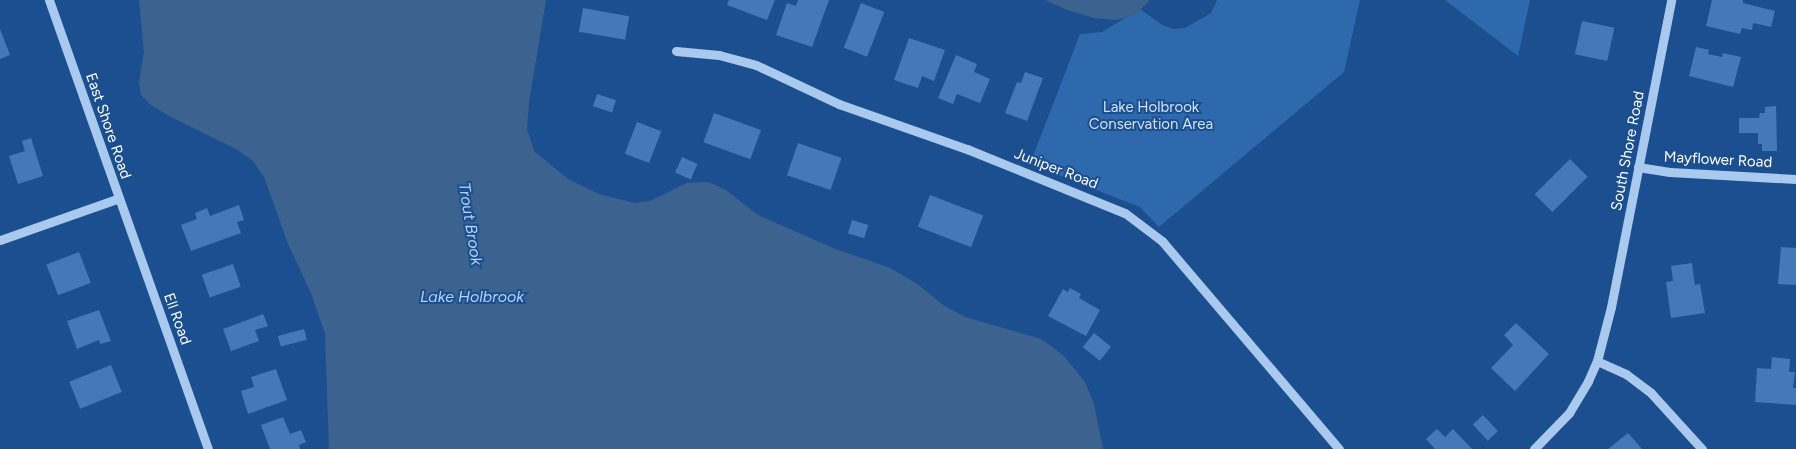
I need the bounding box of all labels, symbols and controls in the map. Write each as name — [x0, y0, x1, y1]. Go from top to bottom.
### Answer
street label: East Shore Road — [81, 71, 135, 181]
street label: South Shore Road — [1608, 90, 1648, 212]
park label: Lake Holbrook Conservation Area — [1089, 98, 1213, 133]
street label: Juniper Road — [1012, 145, 1100, 193]
street label: Mayflower Road — [1663, 148, 1773, 172]
water label: Trout Brook — [454, 181, 486, 267]
water label: Lake Holbrook — [420, 287, 524, 307]
street label: Ell Road — [159, 291, 195, 347]

